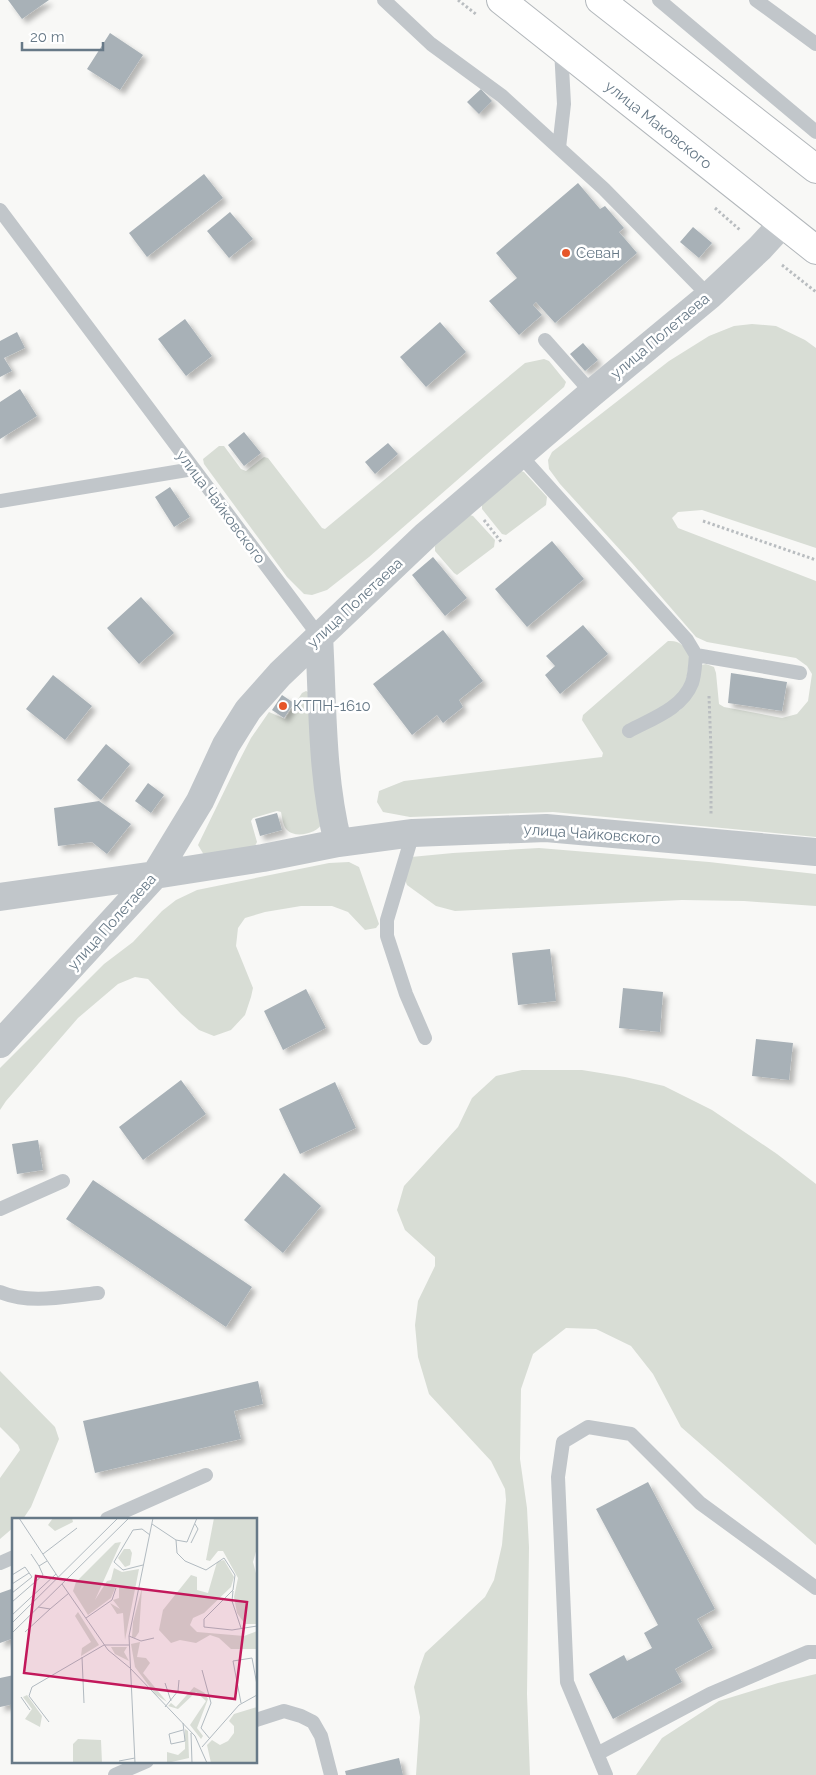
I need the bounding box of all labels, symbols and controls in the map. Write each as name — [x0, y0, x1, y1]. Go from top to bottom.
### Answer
scale bar — [22, 20, 104, 52]
text: 20 m — [30, 28, 65, 46]
street label: улица Маковского — [601, 77, 716, 173]
place label: Севан — [576, 244, 620, 262]
marker: Севан — [560, 247, 572, 259]
street label: улица Полетаева — [607, 289, 713, 383]
street label: улица Чайковского — [173, 447, 269, 567]
street label: улица Полетаева — [304, 554, 406, 652]
place label: КТПН-1610 — [293, 697, 371, 715]
marker: КТПН-1610 — [277, 700, 289, 712]
street label: улица Чайковского — [523, 820, 661, 848]
street label: улица Полетаева — [64, 870, 160, 974]
inset map — [12, 1518, 258, 1762]

